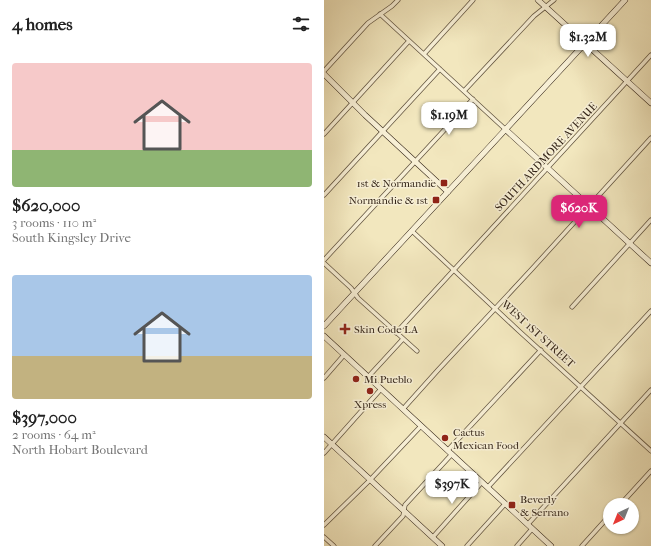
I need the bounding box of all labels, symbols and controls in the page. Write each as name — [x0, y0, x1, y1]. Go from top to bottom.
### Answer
icon: filters — [290, 13, 312, 35]
text: 4 homes — [12, 14, 72, 34]
pin: $1.32M — [555, 24, 621, 58]
text: $1.32M — [569, 29, 607, 44]
icon: home — [126, 89, 198, 161]
street label: SOUTH ARDMORE AVENUE — [492, 100, 600, 214]
pin: $1.19M — [416, 102, 482, 136]
text: $1.19M — [430, 107, 468, 122]
place label: 1st & Normandie — [357, 177, 437, 190]
marker: 1st & Normandie — [439, 178, 449, 188]
place label: Normandie & 1st — [349, 194, 428, 207]
text: $620,000 — [12, 195, 80, 215]
marker: Normandie & 1st — [431, 195, 441, 205]
pin: $620K — [551, 195, 607, 229]
text: $620K — [560, 200, 598, 215]
text: 3 rooms · 110 m² — [12, 215, 96, 230]
text: South Kingsley Drive — [12, 230, 131, 245]
street label: WEST 1ST STREET — [498, 297, 578, 371]
icon: home — [126, 301, 198, 373]
marker: Skin Code LA — [339, 323, 351, 335]
place label: Skin Code LA — [354, 323, 419, 336]
place label: Mi Pueblo — [364, 373, 413, 386]
marker: Mi Pueblo — [351, 374, 361, 384]
marker: Xpress — [365, 386, 375, 396]
place label: Xpress — [354, 398, 386, 411]
text: $397,000 — [12, 407, 77, 427]
place label: Cactus Mexican Food — [453, 426, 520, 452]
text: 2 rooms · 64 m² — [12, 427, 96, 442]
marker: Cactus Mexican Food — [440, 433, 450, 443]
text: North Hobart Boulevard — [12, 442, 148, 457]
pin: $397K — [424, 471, 480, 505]
text: $397K — [434, 476, 470, 491]
place label: Beverly & Serrano — [520, 493, 569, 519]
north arrow — [603, 498, 639, 534]
map controls — [603, 498, 639, 534]
marker: Beverly & Serrano — [507, 500, 517, 510]

